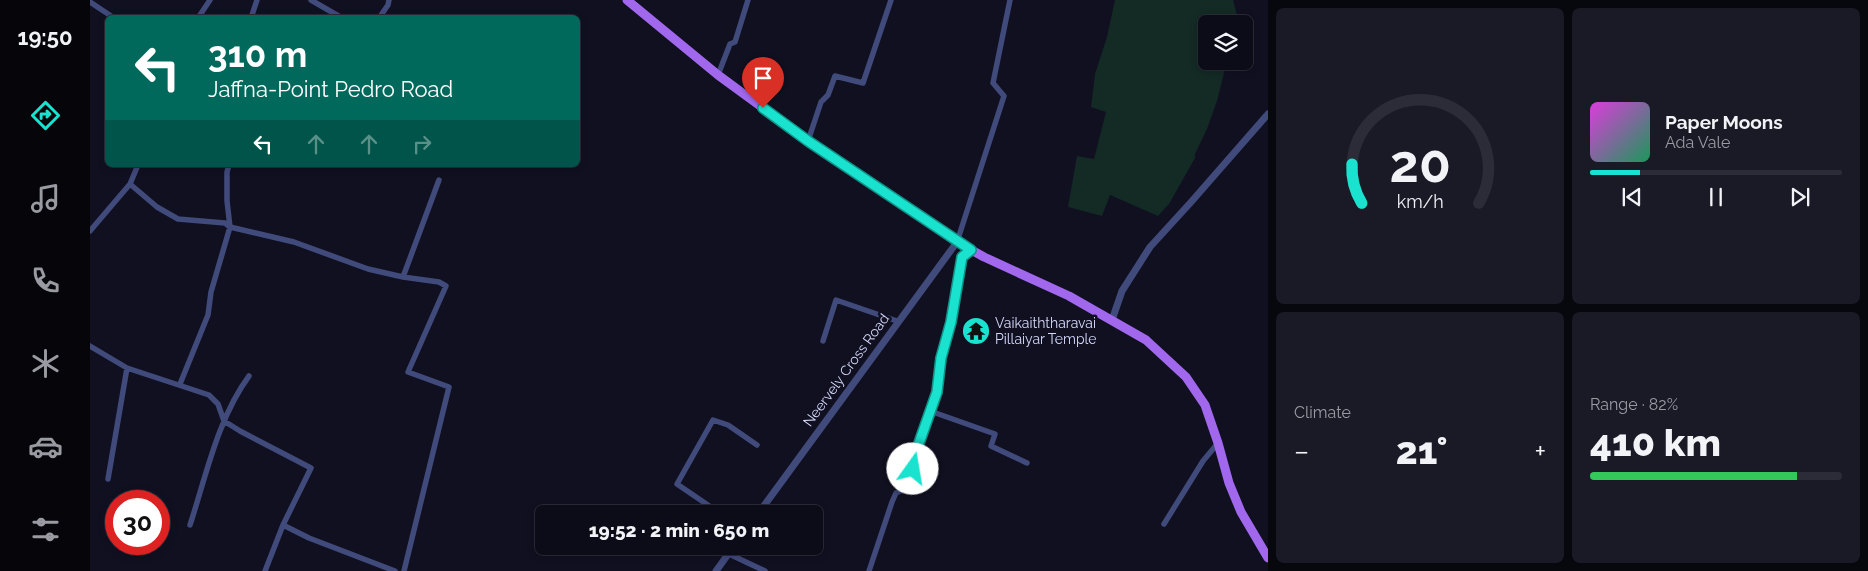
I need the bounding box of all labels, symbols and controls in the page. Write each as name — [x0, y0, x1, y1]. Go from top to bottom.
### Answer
map controls — [1198, 15, 1253, 70]
button: layers — [1198, 15, 1253, 70]
text: 19:50 — [18, 24, 72, 50]
text: 310 m — [208, 34, 307, 75]
icon: left — [125, 35, 190, 100]
pin — [742, 57, 784, 108]
icon: arrive — [749, 64, 777, 92]
text: Jaffna-Point Pedro Road — [208, 76, 453, 102]
icon: directions — [28, 98, 63, 133]
text: Paper Moons — [1665, 111, 1783, 133]
icon: left — [249, 130, 277, 158]
icon: ahead — [302, 130, 330, 158]
icon: ahead — [355, 130, 383, 158]
icon: right — [408, 130, 436, 158]
text: 20 — [1389, 133, 1451, 194]
text: Ada Vale — [1665, 133, 1730, 152]
icon: music — [28, 181, 63, 216]
icon: previous — [1618, 183, 1646, 211]
icon: pause — [1702, 183, 1730, 211]
icon: next — [1786, 183, 1814, 211]
text: km/h — [1396, 191, 1444, 212]
icon: phone — [28, 263, 63, 298]
street label: Neervely Cross Road — [800, 311, 892, 429]
place label: Vaikaiththaravai Pillaiyar Temple — [995, 315, 1097, 347]
temple icon: Vaikaiththaravai Pillaiyar Temple — [961, 316, 991, 346]
icon: climate — [28, 346, 63, 381]
text: Range · 82% — [1590, 395, 1678, 414]
text: Climate — [1294, 403, 1351, 422]
text: 410 km — [1590, 420, 1721, 465]
text: 21° — [1396, 428, 1448, 473]
icon: car — [28, 429, 63, 464]
text: − — [1294, 435, 1309, 468]
text: + — [1534, 435, 1546, 468]
position arrow — [886, 442, 938, 494]
speed limit sign: 30 — [105, 490, 170, 555]
icon: filters — [28, 512, 63, 547]
text: 19:52 · 2 min · 650 m — [589, 519, 769, 541]

